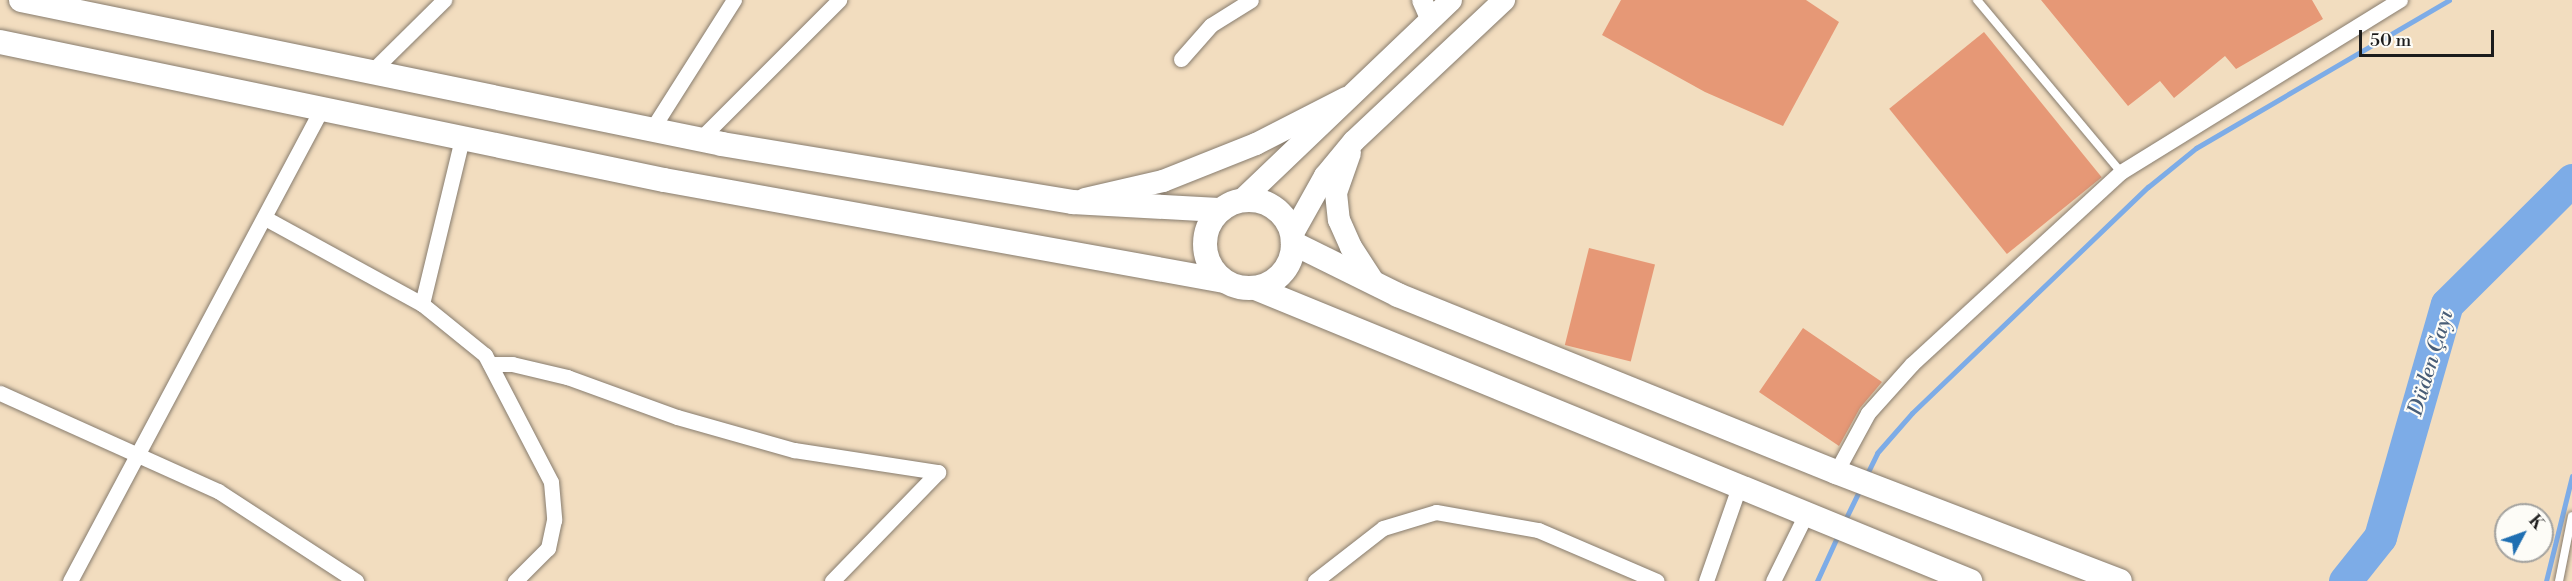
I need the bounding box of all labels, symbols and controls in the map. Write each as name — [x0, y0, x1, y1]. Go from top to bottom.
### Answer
scale bar — [2362, 18, 2497, 56]
text: 50 m — [2370, 29, 2411, 52]
water label: Düden Çayı — [2403, 307, 2459, 419]
north arrow — [2494, 503, 2554, 563]
text: K — [2524, 511, 2548, 534]

